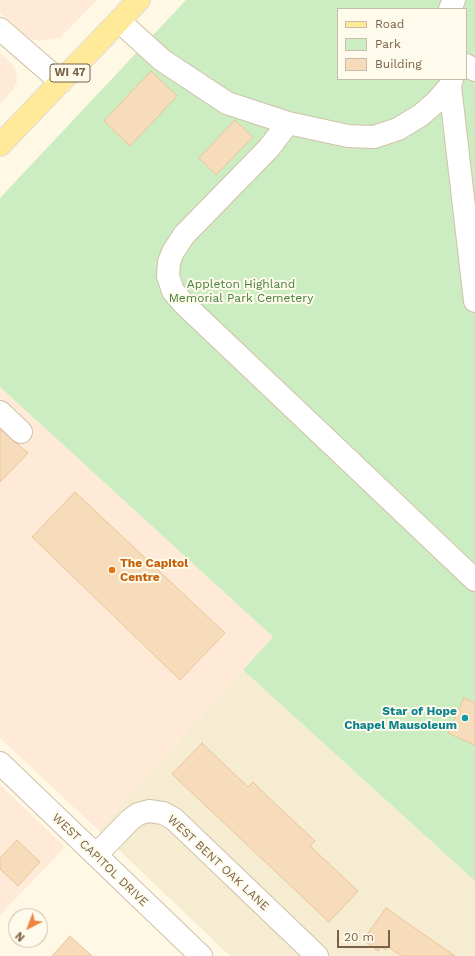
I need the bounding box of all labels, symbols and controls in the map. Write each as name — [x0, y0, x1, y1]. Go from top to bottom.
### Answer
legend — [337, 8, 467, 80]
text: Road — [375, 17, 404, 31]
text: Park — [375, 37, 401, 51]
text: Building — [375, 57, 422, 71]
road number: WI 47 — [50, 64, 90, 82]
park label: Appleton Highland Memorial Park Cemetery — [169, 277, 313, 305]
place label: The Capitol Centre — [120, 556, 188, 584]
marker: The Capitol Centre — [107, 565, 117, 575]
place label: Star of Hope Chapel Mausoleum — [344, 704, 457, 732]
marker: Star of Hope Chapel Mausoleum — [460, 713, 470, 723]
street label: WEST CAPITOL DRIVE — [49, 810, 151, 910]
street label: WEST BENT OAK LANE — [164, 812, 272, 914]
north arrow — [8, 908, 48, 948]
scale bar — [339, 922, 392, 948]
text: N — [13, 929, 28, 944]
text: 20 m — [344, 930, 374, 944]

